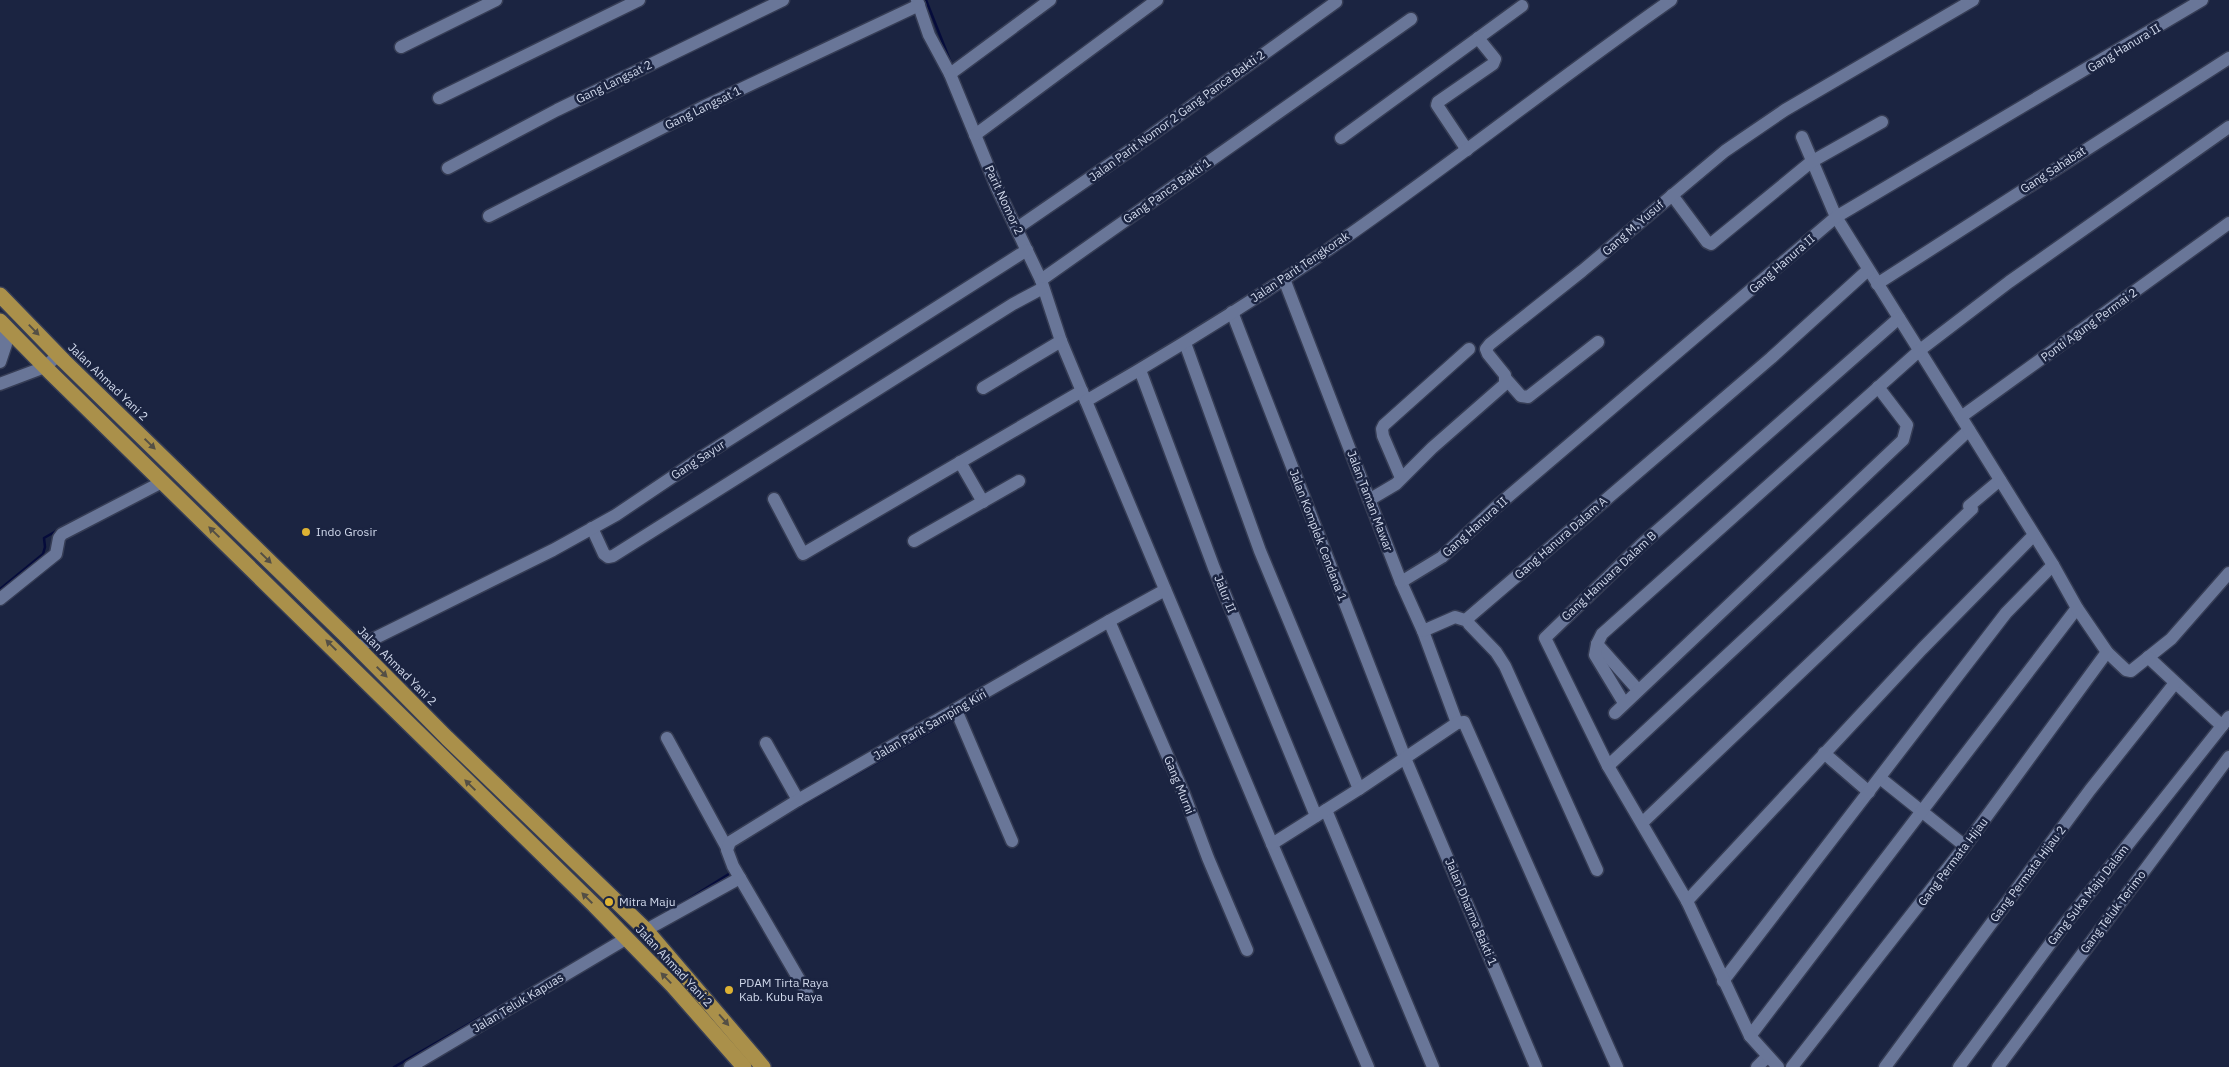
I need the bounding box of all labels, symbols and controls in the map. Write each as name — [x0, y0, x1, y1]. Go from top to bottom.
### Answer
street label: Gang Hanura II — [2085, 20, 2163, 75]
street label: Jalan Parit Nomor 2 Gang Panca Bakti 2 — [1086, 47, 1268, 184]
street label: Gang Langsat 2 — [573, 57, 654, 106]
street label: Gang Langsat 1 — [662, 83, 743, 132]
street label: Gang Sahabat — [2017, 143, 2088, 196]
street label: Gang Panca Bakti 1 — [1120, 155, 1214, 227]
street label: Parit Nomor 2 — [982, 163, 1027, 237]
street label: Gang M. Yusuf — [1599, 197, 1667, 258]
street label: Jalan Parit Tengkorak — [1248, 228, 1352, 305]
street label: Gang Hanura II — [1746, 231, 1818, 296]
street label: Ponti Agung Permai 2 — [2038, 285, 2140, 365]
one-way arrow — [28, 324, 40, 336]
street label: Jalan Ahmad Yani 2 — [65, 339, 152, 424]
street label: Gang Sayur — [668, 436, 728, 483]
one-way arrow — [143, 438, 155, 450]
street label: Jalan Taman Mawar — [1344, 448, 1397, 554]
street label: Jalan Komplek Cendana 1 — [1286, 467, 1351, 603]
street label: Gang Hanura II — [1439, 493, 1510, 560]
street label: Gang Hanura Dalam A — [1511, 493, 1610, 582]
place label: Indo Grosir — [316, 524, 377, 539]
one-way arrow — [208, 526, 220, 538]
marker: Indo Grosir — [300, 526, 312, 538]
street label: Gang Hanuara Dalam B — [1558, 528, 1659, 624]
one-way arrow — [260, 551, 272, 563]
street label: Jalur II — [1211, 573, 1240, 615]
street label: Jalan Ahmad Yani 2 — [355, 623, 440, 708]
one-way arrow — [325, 639, 337, 651]
one-way arrow — [376, 666, 388, 678]
street label: Jalan Parit Samping Kiri — [871, 686, 989, 763]
street label: Gang Murni — [1161, 753, 1198, 816]
one-way arrow — [465, 779, 477, 791]
street label: Gang Permata Hijau — [1914, 815, 1991, 909]
street label: Gang Permata Hijau 2 — [1986, 823, 2069, 925]
street label: Gang Suka Maju Dalam — [2044, 841, 2132, 948]
street label: Jalan Dharma Bakti 1 — [1442, 856, 1501, 968]
street label: Gang Teluk Terimo — [2077, 867, 2149, 956]
one-way arrow — [581, 892, 593, 904]
place label: Mitra Maju — [619, 894, 676, 909]
marker: Mitra Maju — [603, 896, 615, 908]
street label: Jalan Ahmad Yani 2 — [633, 922, 716, 1009]
street label: Jalan Teluk Kapuas — [469, 969, 566, 1036]
one-way arrow — [660, 972, 672, 984]
place label: PDAM Tirta Raya Kab. Kubu Raya — [739, 975, 829, 1004]
marker: PDAM Tirta Raya Kab. Kubu Raya — [723, 984, 735, 996]
one-way arrow — [719, 1013, 730, 1026]

